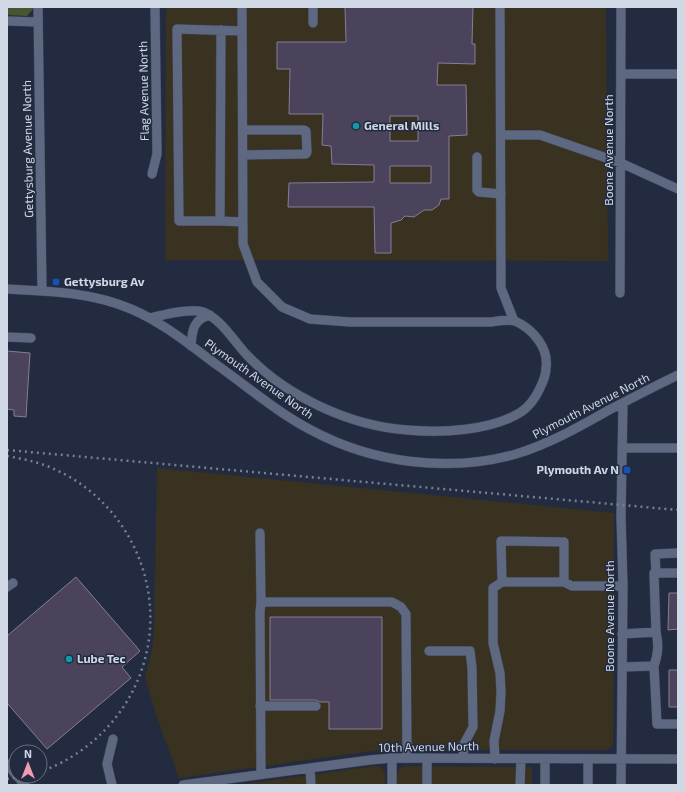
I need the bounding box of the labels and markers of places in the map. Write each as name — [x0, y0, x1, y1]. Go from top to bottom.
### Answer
place label: General Mills — [364, 118, 439, 132]
marker: General Mills — [351, 121, 361, 131]
place label: Gettysburg Av — [64, 274, 145, 289]
marker: Gettysburg Av — [51, 277, 61, 287]
place label: Plymouth Av N — [537, 462, 619, 477]
marker: Plymouth Av N — [622, 465, 632, 475]
place label: Lube Tec — [77, 651, 126, 665]
marker: Lube Tec — [64, 654, 74, 664]

